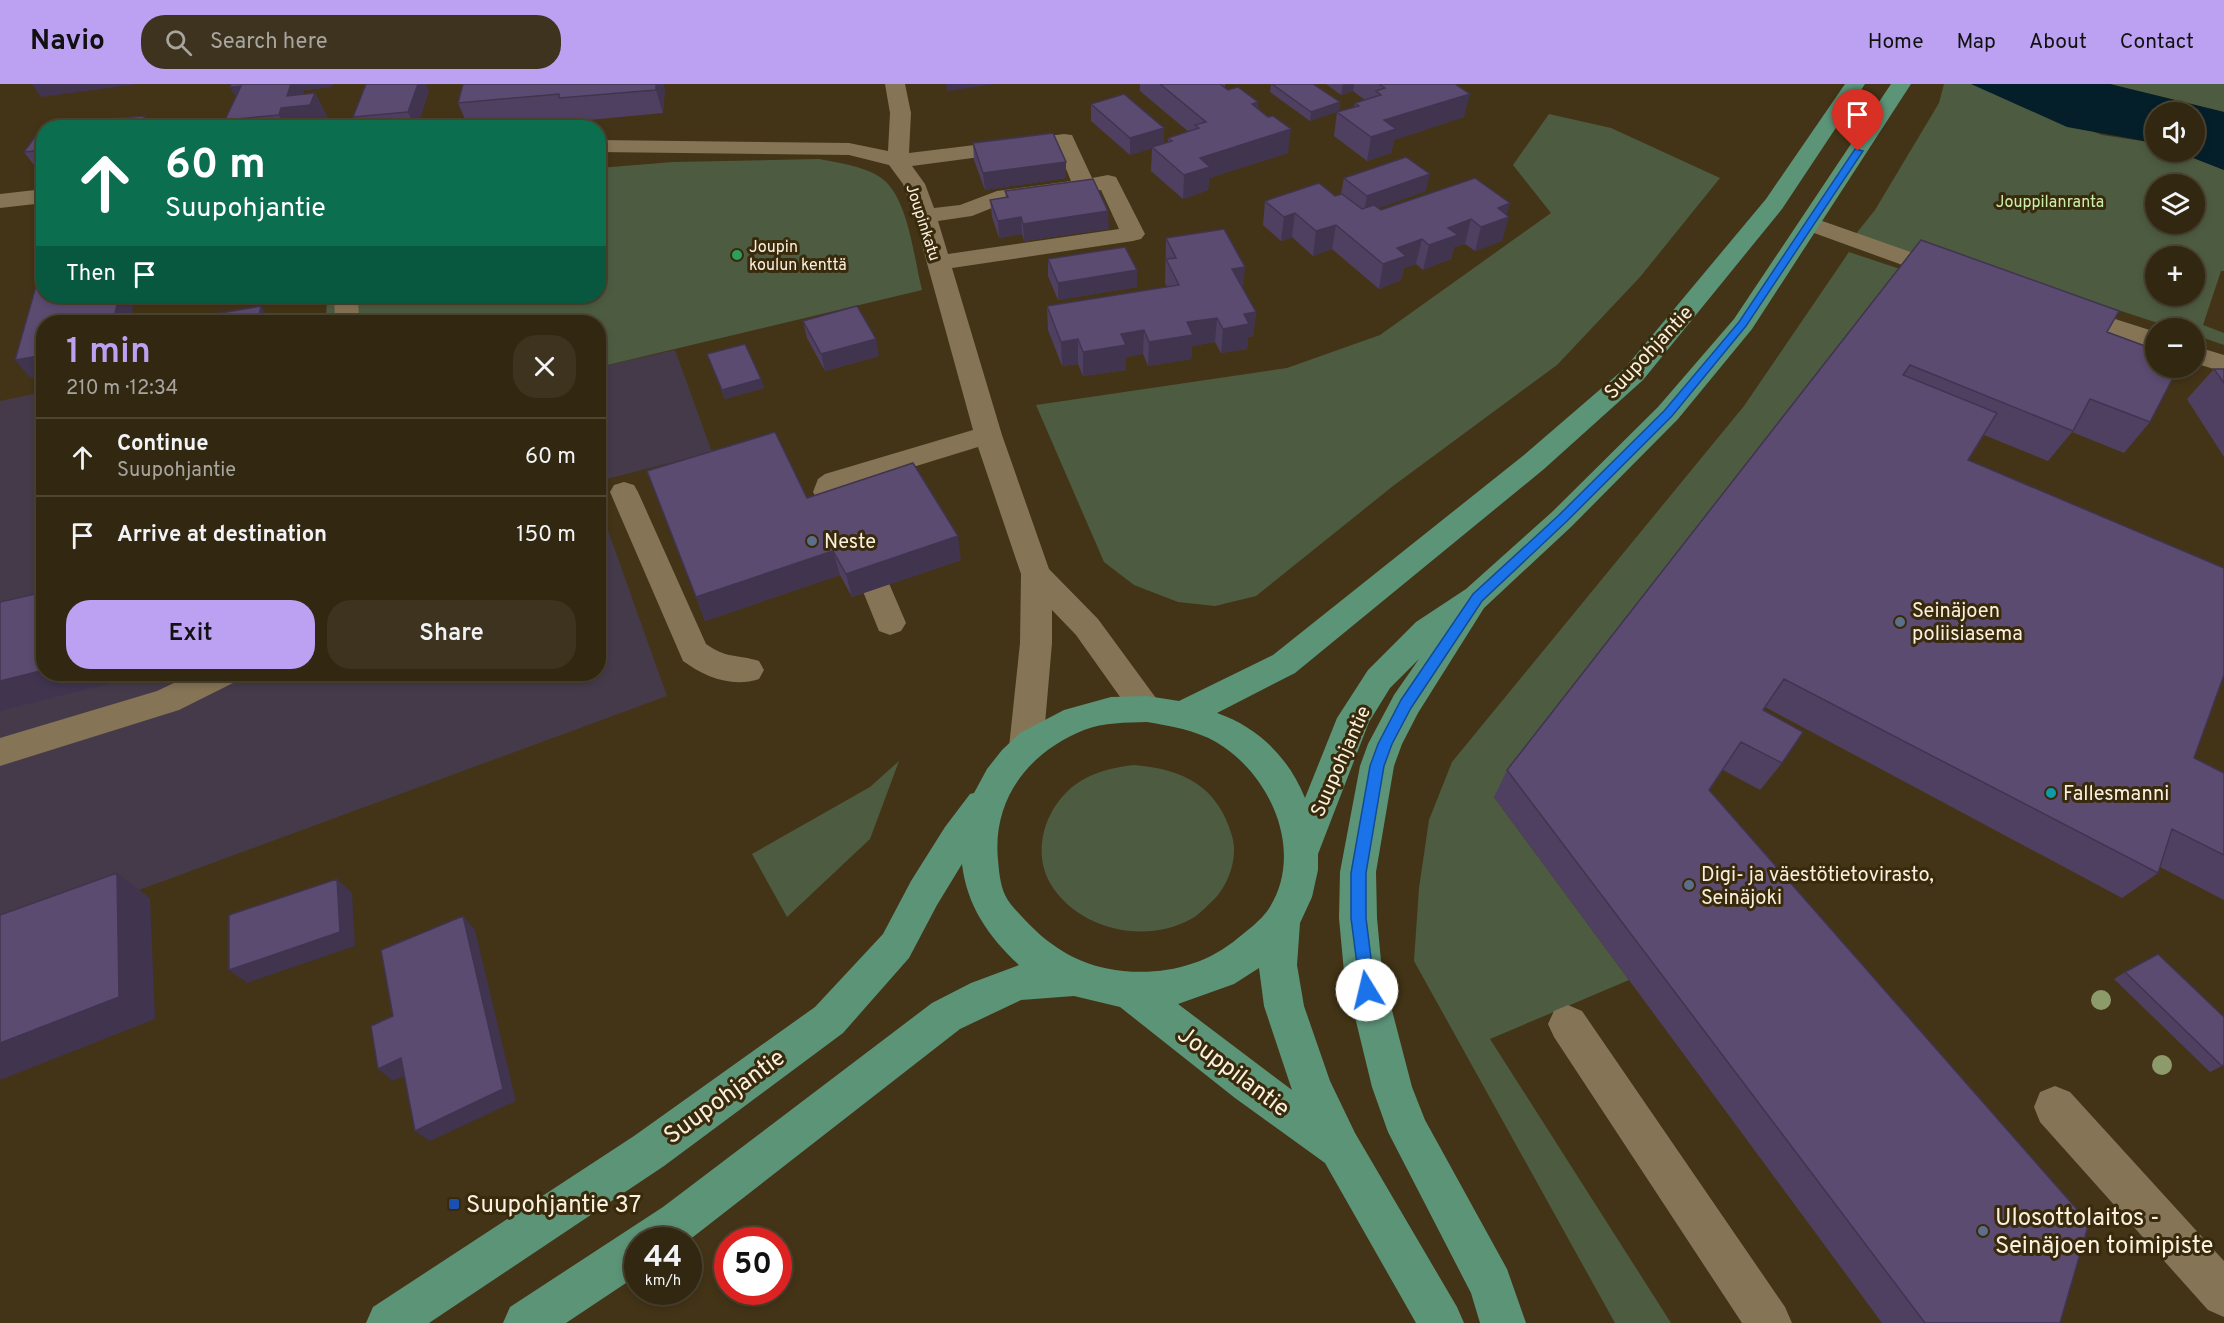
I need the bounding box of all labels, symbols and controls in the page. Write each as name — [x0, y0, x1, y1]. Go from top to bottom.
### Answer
search box — [141, 15, 561, 69]
text: Navio — [30, 24, 105, 60]
icon: search — [162, 26, 195, 59]
text: Search here — [210, 29, 327, 56]
text: Home — [1868, 29, 1924, 56]
text: Map — [1957, 29, 1996, 56]
text: About — [2029, 29, 2087, 56]
text: Contact — [2120, 29, 2194, 56]
pin — [1832, 89, 1883, 151]
icon: arrive — [1841, 98, 1874, 131]
map controls — [2145, 102, 2205, 378]
button: sound — [2145, 102, 2205, 162]
text: 60 m — [165, 140, 266, 193]
icon: ahead — [66, 144, 144, 222]
button: layers — [2145, 174, 2205, 234]
street label: Joupinkatu — [900, 182, 944, 264]
text: Suupohjantie — [165, 192, 326, 226]
park label: Jouppilanranta — [1996, 193, 2104, 213]
place label: Joupin koulun kenttä — [749, 238, 847, 276]
button: + — [2145, 246, 2205, 306]
marker: Joupin koulun kenttä — [730, 248, 744, 262]
icon: arrive — [128, 258, 161, 291]
text: Then — [66, 261, 116, 288]
street label: Suupohjantie — [1599, 301, 1700, 406]
button: − — [2145, 318, 2205, 378]
text: 1 min — [66, 330, 151, 376]
button: close — [513, 335, 576, 398]
text: 210 m · 12:34 — [66, 376, 178, 402]
text: Continue — [117, 431, 208, 458]
icon: ahead — [66, 441, 99, 474]
text: 60 m — [525, 444, 576, 471]
text: Suupohjantie — [117, 458, 236, 484]
icon: arrive — [66, 519, 99, 552]
text: Arrive at destination — [117, 522, 327, 549]
text: 150 m — [516, 522, 576, 549]
place label: Neste — [824, 530, 876, 556]
marker: Neste — [805, 534, 819, 548]
place label: Seinäjoen poliisiasema — [1912, 599, 2023, 648]
button: Exit — [66, 600, 315, 669]
button: Share — [327, 600, 576, 669]
marker: Seinäjoen poliisiasema — [1893, 615, 1907, 629]
street label: Suupohjantie — [1306, 702, 1378, 822]
place label: Fallesmanni — [2063, 782, 2169, 808]
marker: Fallesmanni — [2044, 786, 2058, 800]
place label: Digi- ja väestötietovirasto, Seinäjoki — [1701, 863, 1934, 912]
marker: Digi- ja väestötietovirasto, Seinäjoki — [1682, 878, 1696, 892]
position arrow — [1335, 958, 1399, 1022]
street label: Jouppilantie — [1171, 1021, 1295, 1125]
street label: Suupohjantie — [659, 1043, 792, 1152]
place label: Suupohjantie 37 — [466, 1191, 641, 1221]
marker: Suupohjantie 37 — [447, 1197, 461, 1211]
place label: Ulosottolaitos - Seinäjoen toimipiste — [1995, 1204, 2213, 1262]
marker: Ulosottolaitos - Seinäjoen toimipiste — [1976, 1224, 1990, 1238]
speed limit sign: 50 — [714, 1227, 792, 1305]
text: 44 — [644, 1240, 682, 1277]
text: km/h — [645, 1272, 681, 1291]

